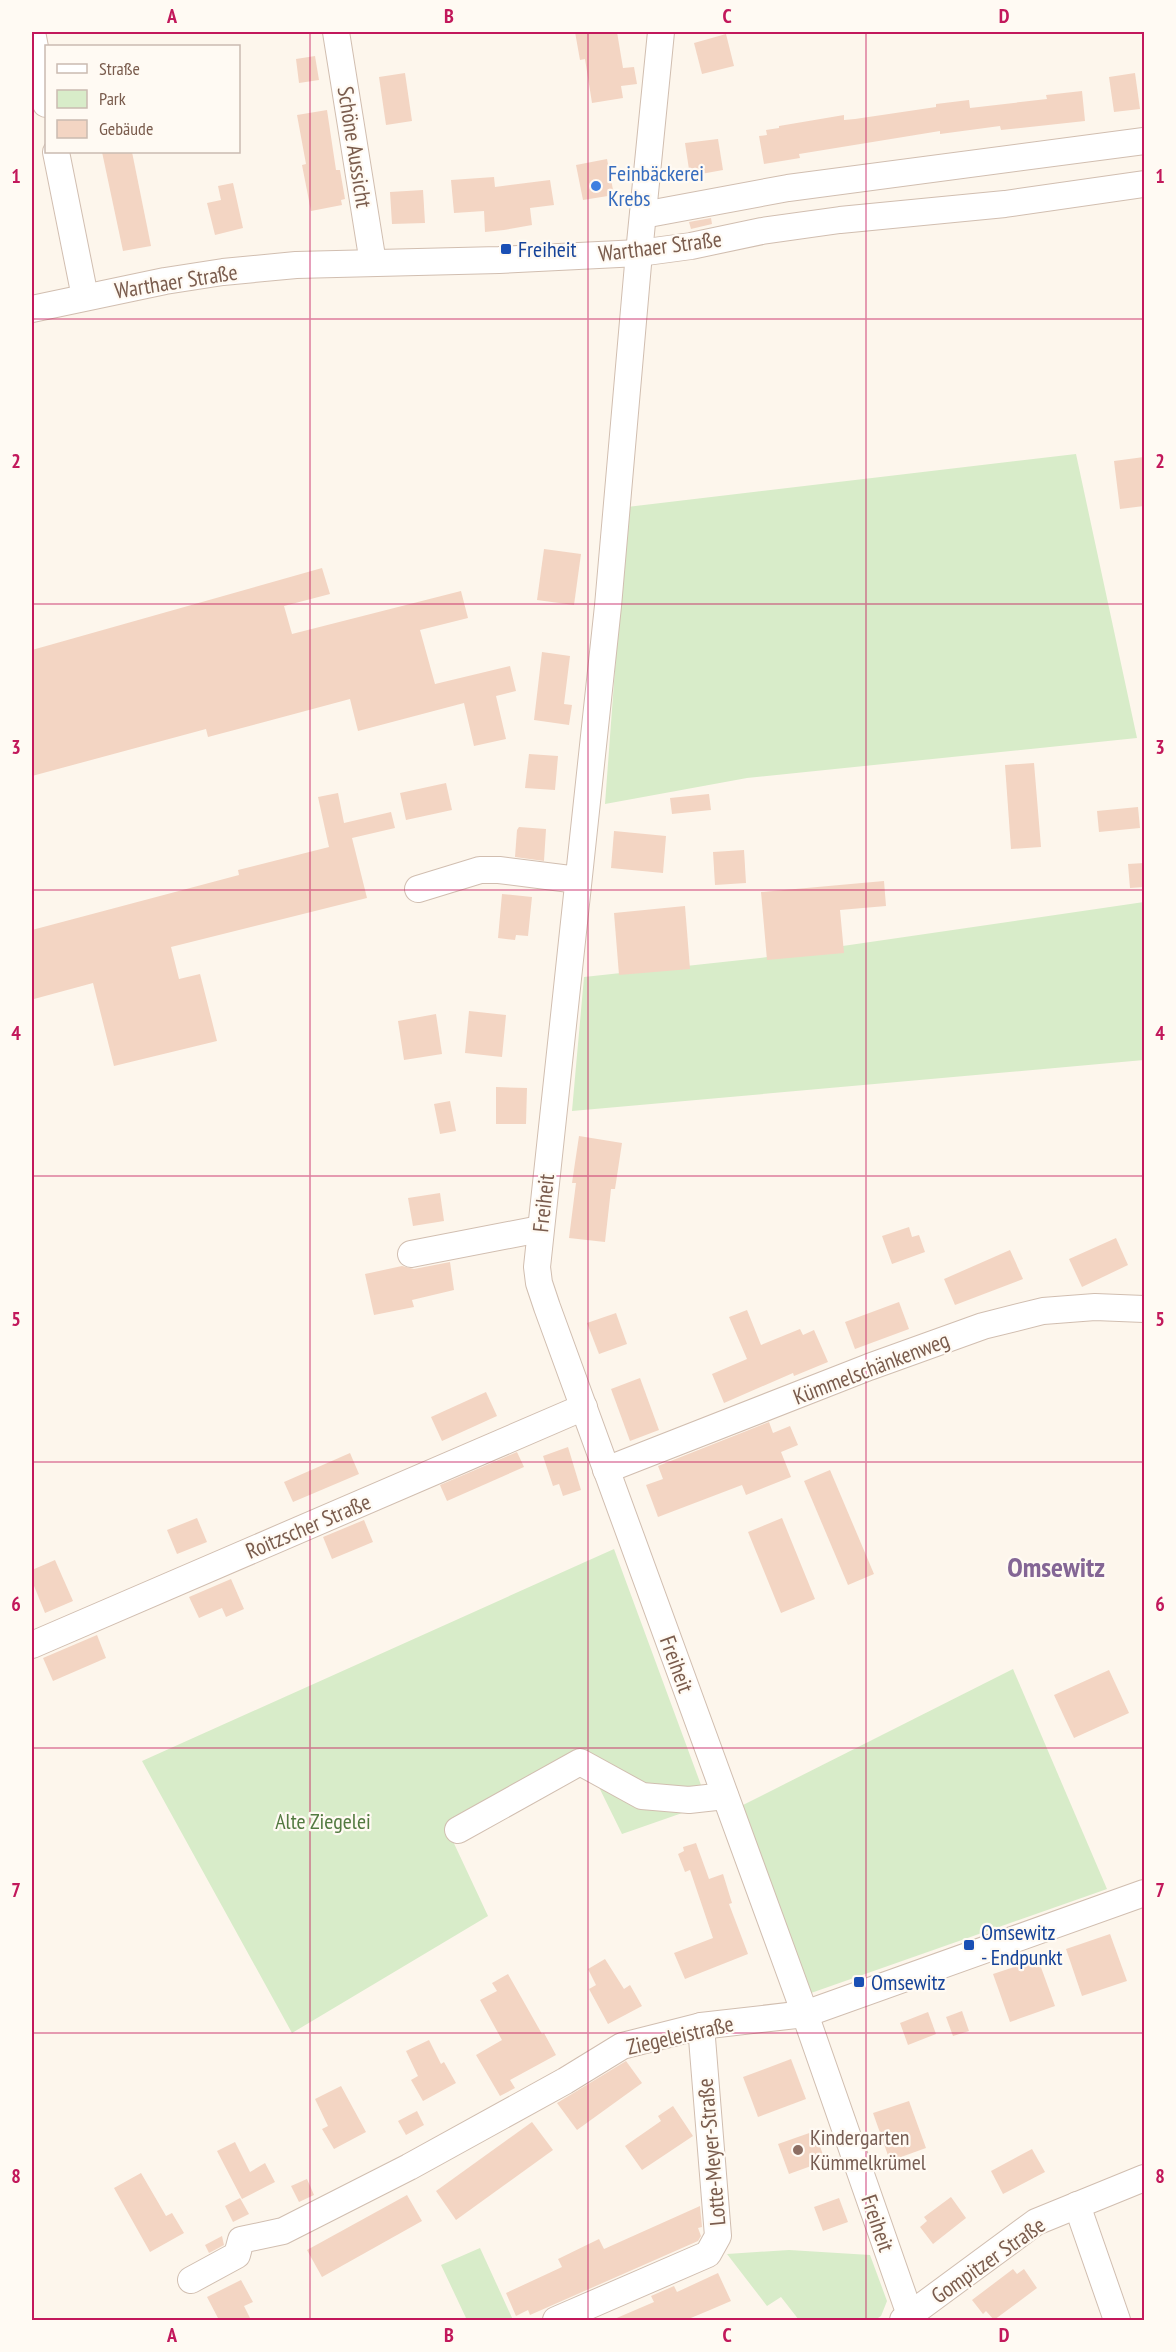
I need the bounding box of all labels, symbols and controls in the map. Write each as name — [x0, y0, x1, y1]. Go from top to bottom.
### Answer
text: A — [166, 3, 178, 29]
text: B — [444, 3, 454, 29]
text: C — [722, 3, 732, 29]
text: D — [999, 3, 1010, 29]
legend — [45, 45, 240, 153]
text: Straße — [99, 57, 140, 80]
street label: Schöne Aussicht — [332, 84, 378, 210]
text: Park — [99, 87, 126, 110]
text: Gebäude — [99, 117, 153, 140]
place label: Feinbäckerei Krebs — [608, 159, 704, 212]
text: 1 — [11, 163, 21, 189]
text: 1 — [1155, 163, 1165, 189]
marker: Feinbäckerei Krebs — [589, 179, 603, 193]
street label: Warthaer Straße — [597, 225, 723, 267]
place label: Freiheit — [518, 235, 577, 263]
marker: Freiheit — [499, 242, 513, 256]
street label: Warthaer Straße — [113, 257, 239, 305]
text: 2 — [11, 448, 21, 474]
text: 2 — [1155, 448, 1165, 474]
text: 3 — [11, 734, 21, 760]
text: 3 — [1155, 734, 1165, 760]
text: 4 — [11, 1020, 21, 1046]
text: 4 — [1155, 1020, 1165, 1046]
street label: Freiheit — [526, 1172, 560, 1234]
text: 5 — [11, 1306, 21, 1332]
text: 5 — [1155, 1306, 1165, 1332]
street label: Kümmelschänkenweg — [789, 1325, 953, 1411]
street label: Roitzscher Straße — [241, 1487, 375, 1565]
district label: Omsewitz — [1007, 1548, 1105, 1585]
text: 6 — [11, 1591, 21, 1617]
text: 6 — [1155, 1591, 1165, 1617]
street label: Freiheit — [654, 1632, 700, 1696]
park label: Alte Ziegelei — [275, 1807, 371, 1835]
text: 7 — [11, 1877, 21, 1903]
text: 7 — [1155, 1877, 1165, 1903]
place label: Omsewitz - Endpunkt — [981, 1918, 1063, 1971]
marker: Omsewitz - Endpunkt — [962, 1938, 976, 1952]
place label: Omsewitz — [871, 1968, 946, 1996]
marker: Omsewitz — [852, 1975, 866, 1989]
street label: Ziegeleistraße — [624, 2009, 736, 2061]
street label: Lotte-Meyer-Straße — [691, 2077, 731, 2227]
place label: Kindergarten Kümmelkrümel — [810, 2123, 927, 2176]
marker: Kindergarten Kümmelkrümel — [791, 2143, 805, 2157]
text: 8 — [11, 2163, 21, 2189]
text: 8 — [1155, 2163, 1165, 2189]
street label: Freiheit — [855, 2191, 901, 2255]
street label: Gompitzer Straße — [926, 2211, 1050, 2309]
text: A — [166, 2322, 178, 2348]
text: B — [444, 2322, 454, 2348]
text: C — [722, 2322, 732, 2348]
text: D — [999, 2322, 1010, 2348]

